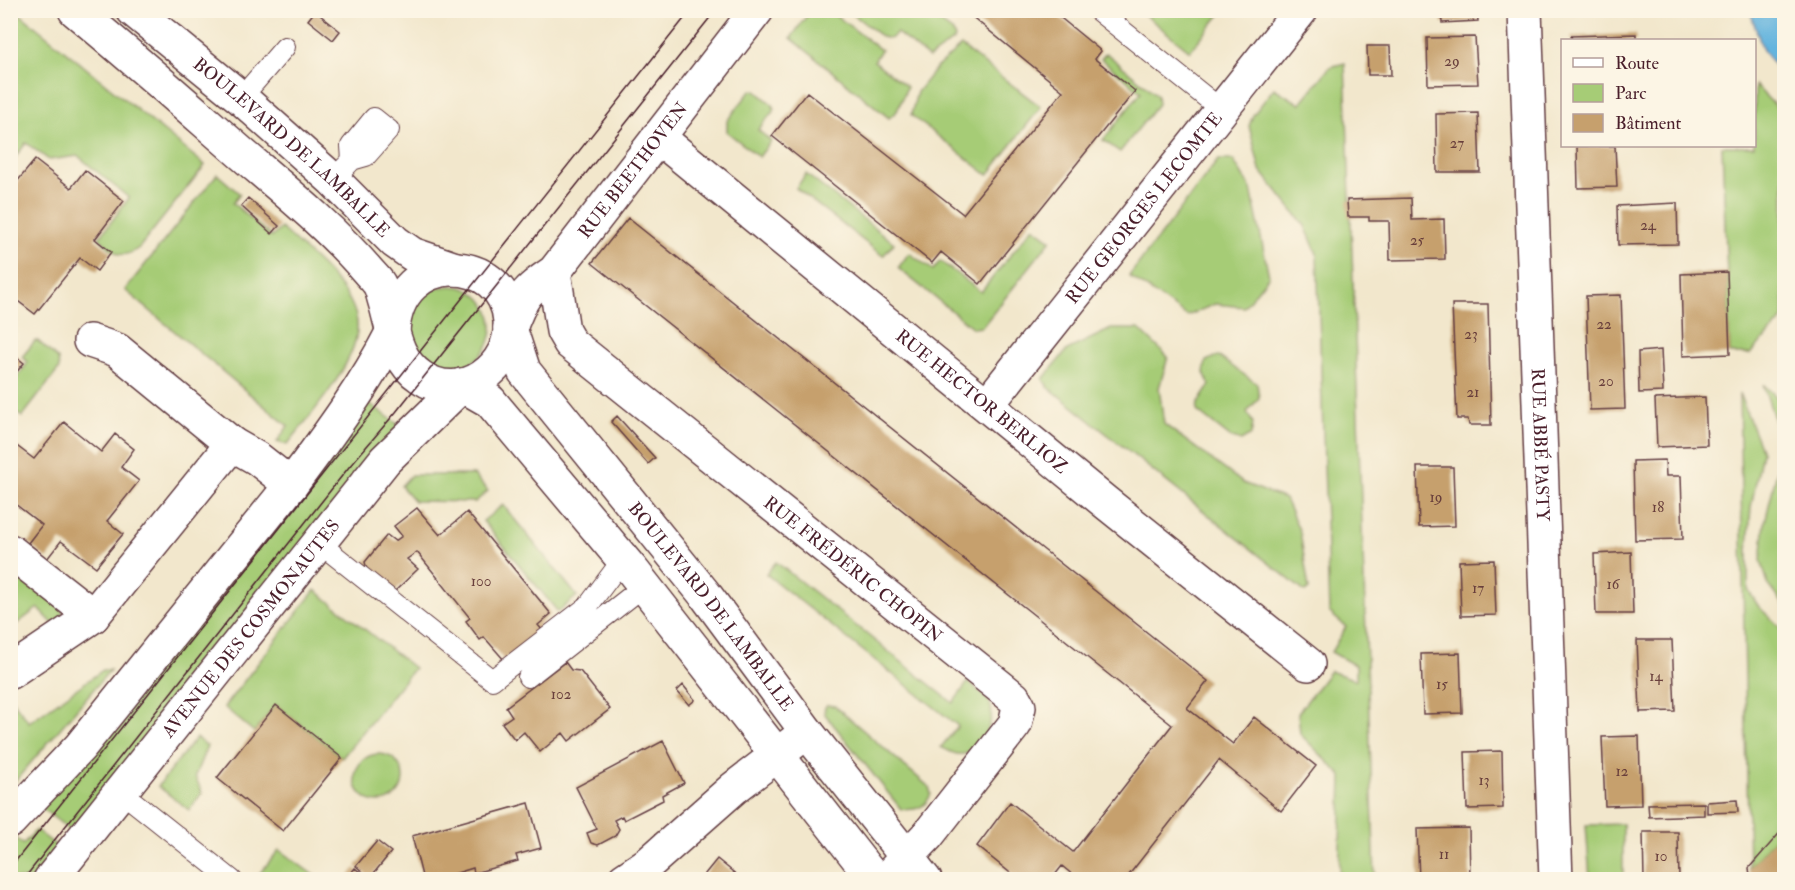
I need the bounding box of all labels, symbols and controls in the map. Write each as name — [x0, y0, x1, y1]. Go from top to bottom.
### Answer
legend — [1561, 39, 1756, 147]
house number: 29 — [1444, 52, 1460, 71]
text: Route — [1615, 52, 1659, 75]
street label: BOULEVARD DE LAMBALLE — [188, 53, 395, 242]
text: Parc — [1615, 82, 1646, 105]
street label: RUE BEETHOVEN — [573, 98, 693, 243]
street label: RUE GEORGES LECOMTE — [1061, 107, 1228, 309]
text: Bâtiment — [1615, 112, 1681, 135]
house number: 27 — [1450, 134, 1464, 153]
house number: 24 — [1640, 216, 1657, 235]
house number: 25 — [1410, 231, 1424, 250]
house number: 22 — [1596, 315, 1612, 334]
street label: RUE HECTOR BERLIOZ — [891, 325, 1072, 479]
house number: 23 — [1464, 325, 1478, 344]
street label: RUE ABBÉ PASTY — [1526, 368, 1554, 522]
house number: 20 — [1598, 372, 1614, 391]
house number: 21 — [1467, 383, 1479, 402]
house number: 19 — [1430, 488, 1442, 507]
street label: RUE FRÉDÉRIC CHOPIN — [759, 491, 947, 648]
street label: BOULEVARD DE LAMBALLE — [623, 498, 799, 716]
house number: 18 — [1652, 498, 1664, 517]
street label: AVENUE DES COSMONAUTES — [156, 515, 345, 743]
house number: 100 — [471, 572, 491, 591]
house number: 16 — [1607, 575, 1621, 594]
house number: 17 — [1472, 579, 1484, 598]
house number: 14 — [1649, 667, 1664, 686]
house number: 15 — [1436, 675, 1448, 694]
house number: 102 — [551, 685, 572, 704]
house number: 12 — [1616, 762, 1629, 781]
house number: 13 — [1478, 771, 1490, 790]
house number: 11 — [1439, 845, 1449, 864]
house number: 10 — [1655, 847, 1667, 866]

